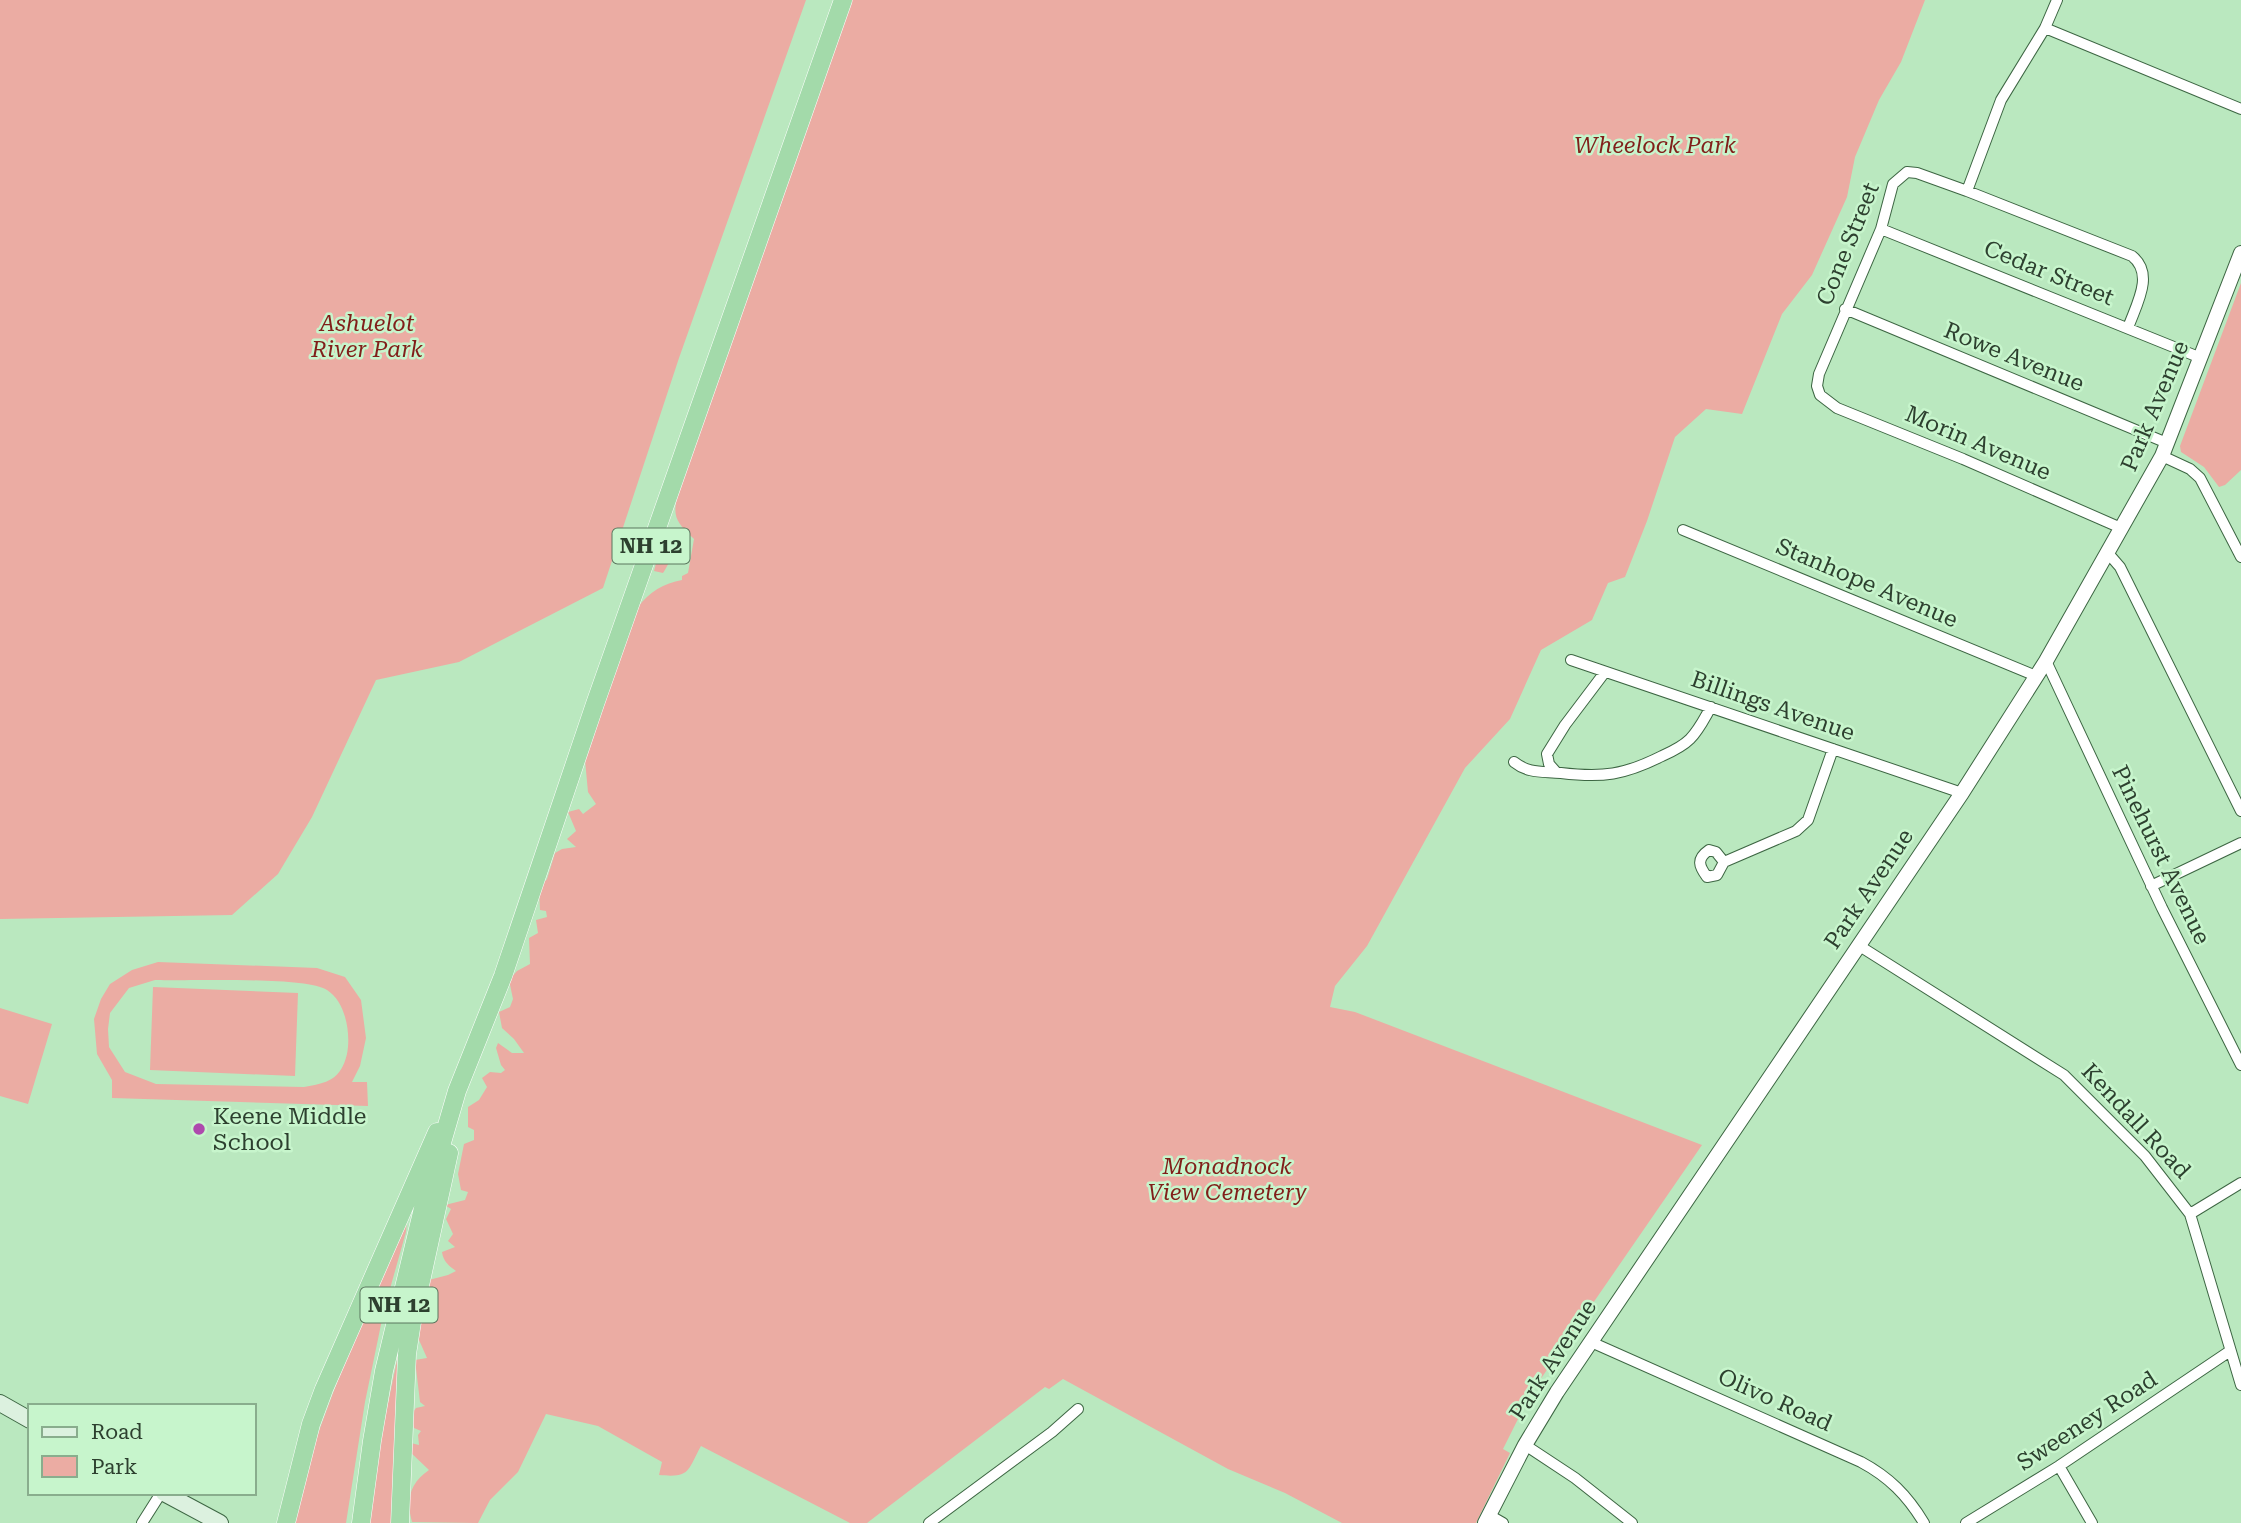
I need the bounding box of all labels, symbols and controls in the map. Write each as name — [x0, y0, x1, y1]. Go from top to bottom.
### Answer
park label: Wheelock Park — [1574, 132, 1736, 159]
street label: Cone Street — [1811, 178, 1885, 309]
street label: Cedar Street — [1980, 235, 2118, 311]
park label: Ashuelot River Park — [310, 310, 423, 363]
street label: Rowe Avenue — [1940, 317, 2088, 397]
street label: Park Avenue — [2115, 337, 2195, 475]
street label: Morin Avenue — [1901, 400, 2055, 486]
road number: NH 12 — [612, 528, 690, 564]
street label: Stanhope Avenue — [1772, 533, 1962, 633]
street label: Billings Avenue — [1688, 665, 1858, 747]
street label: Pinehurst Avenue — [2106, 761, 2216, 949]
street label: Park Avenue — [1819, 824, 1919, 954]
street label: Kendall Road — [2076, 1058, 2196, 1184]
place label: Keene Middle School — [213, 1103, 366, 1156]
marker: Keene Middle School — [191, 1121, 207, 1137]
park label: Monadnock View Cemetery — [1147, 1153, 1308, 1206]
road number: NH 12 — [360, 1288, 438, 1322]
street label: Park Avenue — [1504, 1294, 1602, 1426]
street label: Olivo Road — [1714, 1363, 1836, 1437]
street label: Sweeney Road — [2012, 1366, 2162, 1476]
legend — [28, 1404, 256, 1495]
text: Road — [91, 1420, 143, 1444]
text: Park — [91, 1455, 137, 1479]

